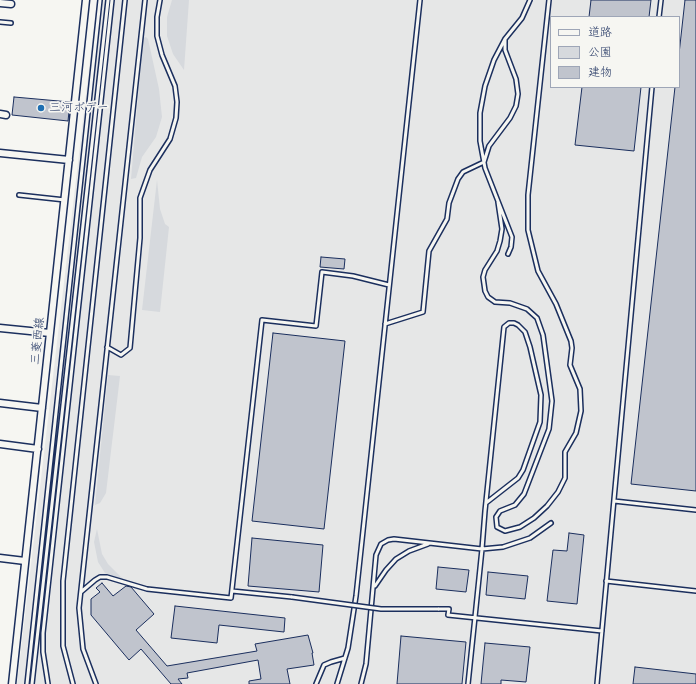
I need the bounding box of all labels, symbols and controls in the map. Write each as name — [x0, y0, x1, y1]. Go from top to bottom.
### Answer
legend — [550, 16, 680, 88]
text: 道路 — [588, 21, 612, 43]
text: 公園 — [588, 41, 612, 63]
text: 建物 — [588, 61, 612, 83]
place label: 三河ボデー — [49, 101, 109, 115]
marker: 三河ボデー — [36, 103, 46, 113]
street label: 三菱西線 — [28, 316, 48, 366]

